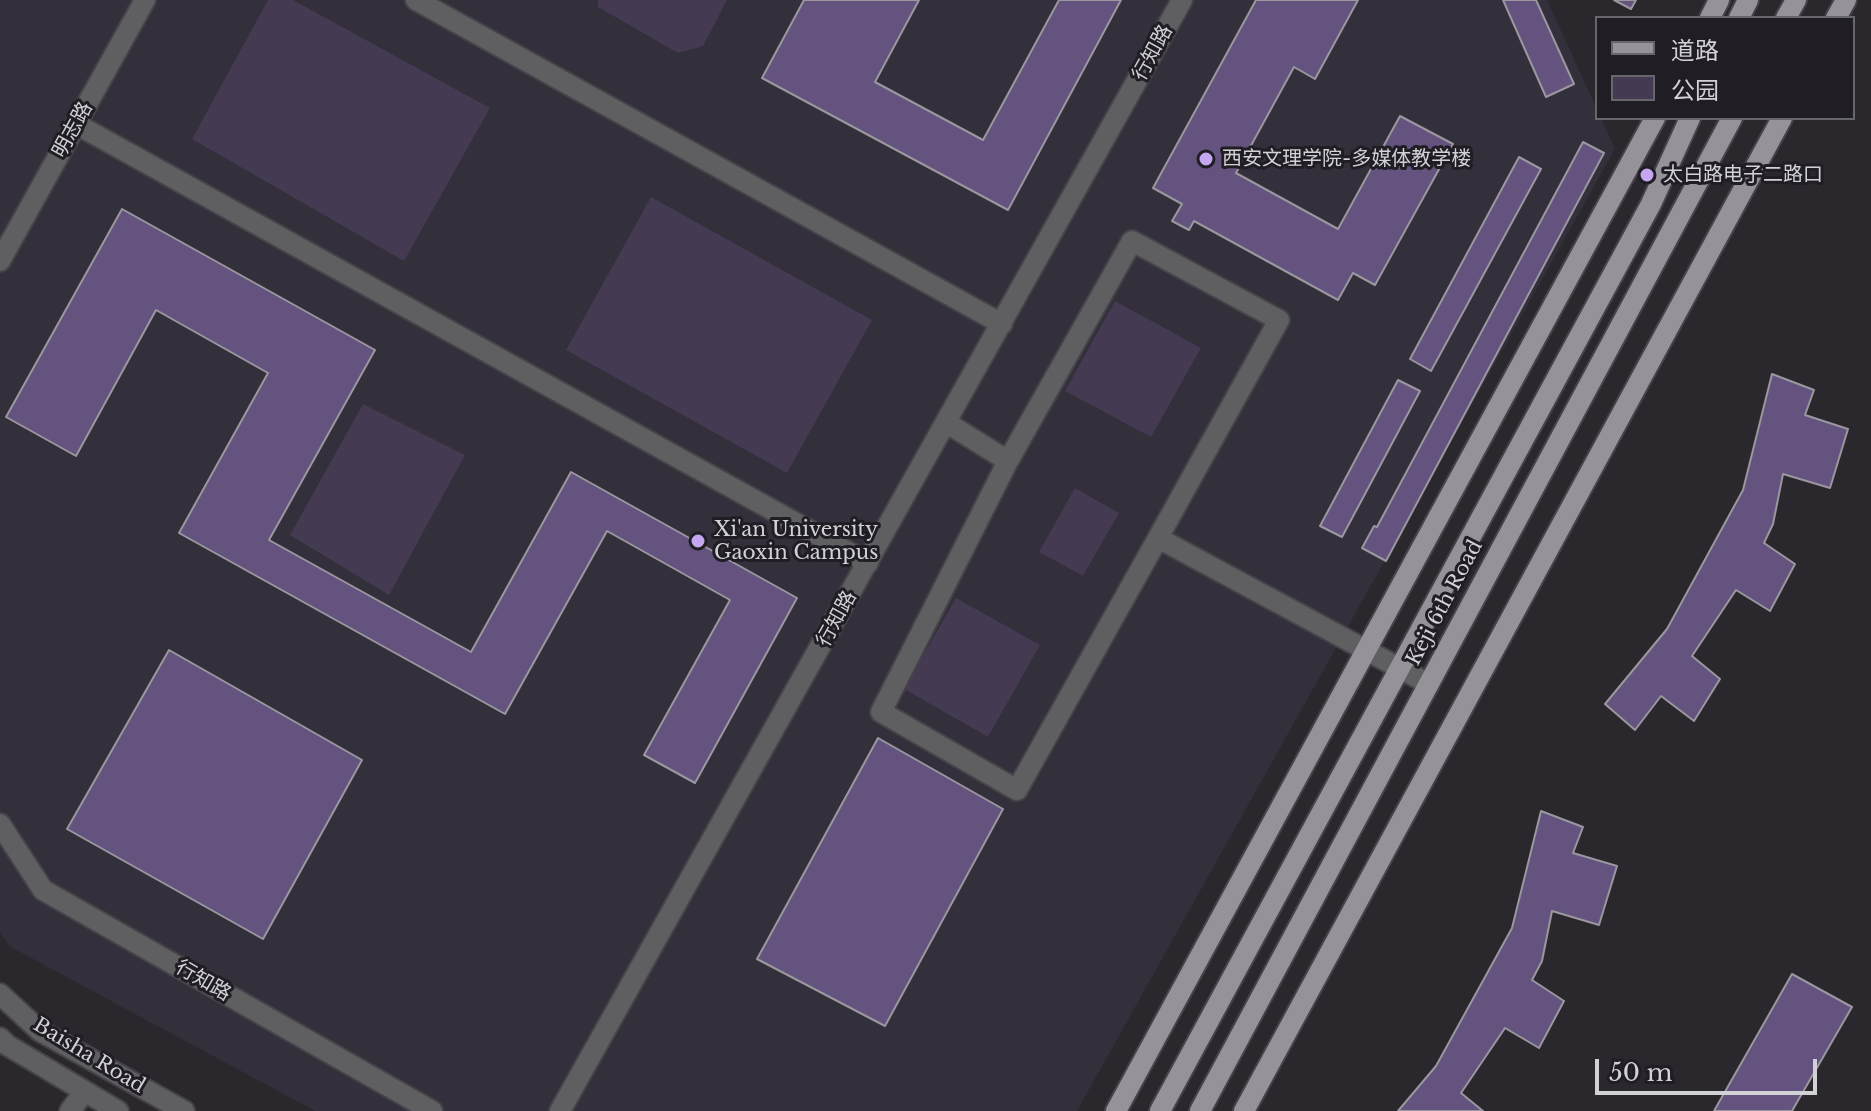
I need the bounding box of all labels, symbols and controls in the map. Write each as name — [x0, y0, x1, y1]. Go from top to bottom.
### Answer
legend — [1595, 16, 1855, 120]
street label: 行知路 — [1128, 21, 1178, 85]
text: 道路 — [1671, 36, 1719, 65]
text: 公园 — [1671, 76, 1719, 105]
street label: 明志路 — [48, 98, 98, 162]
place label: 西安文理学院-多媒体教学楼 — [1222, 147, 1471, 171]
marker: 西安文理学院-多媒体教学楼 — [1197, 150, 1215, 168]
place label: 太白路电子二路口 — [1663, 163, 1823, 187]
marker: 太白路电子二路口 — [1638, 166, 1656, 184]
place label: Xi'an University Gaoxin Campus — [714, 518, 878, 565]
marker: Xi'an University Gaoxin Campus — [689, 532, 707, 550]
street label: Keji 6th Road — [1402, 536, 1488, 670]
street label: 行知路 — [812, 587, 862, 651]
street label: 行知路 — [171, 956, 235, 1006]
street label: Baisha Road — [29, 1013, 149, 1099]
scale bar — [1599, 1043, 1821, 1093]
text: 50 m — [1609, 1058, 1672, 1087]

